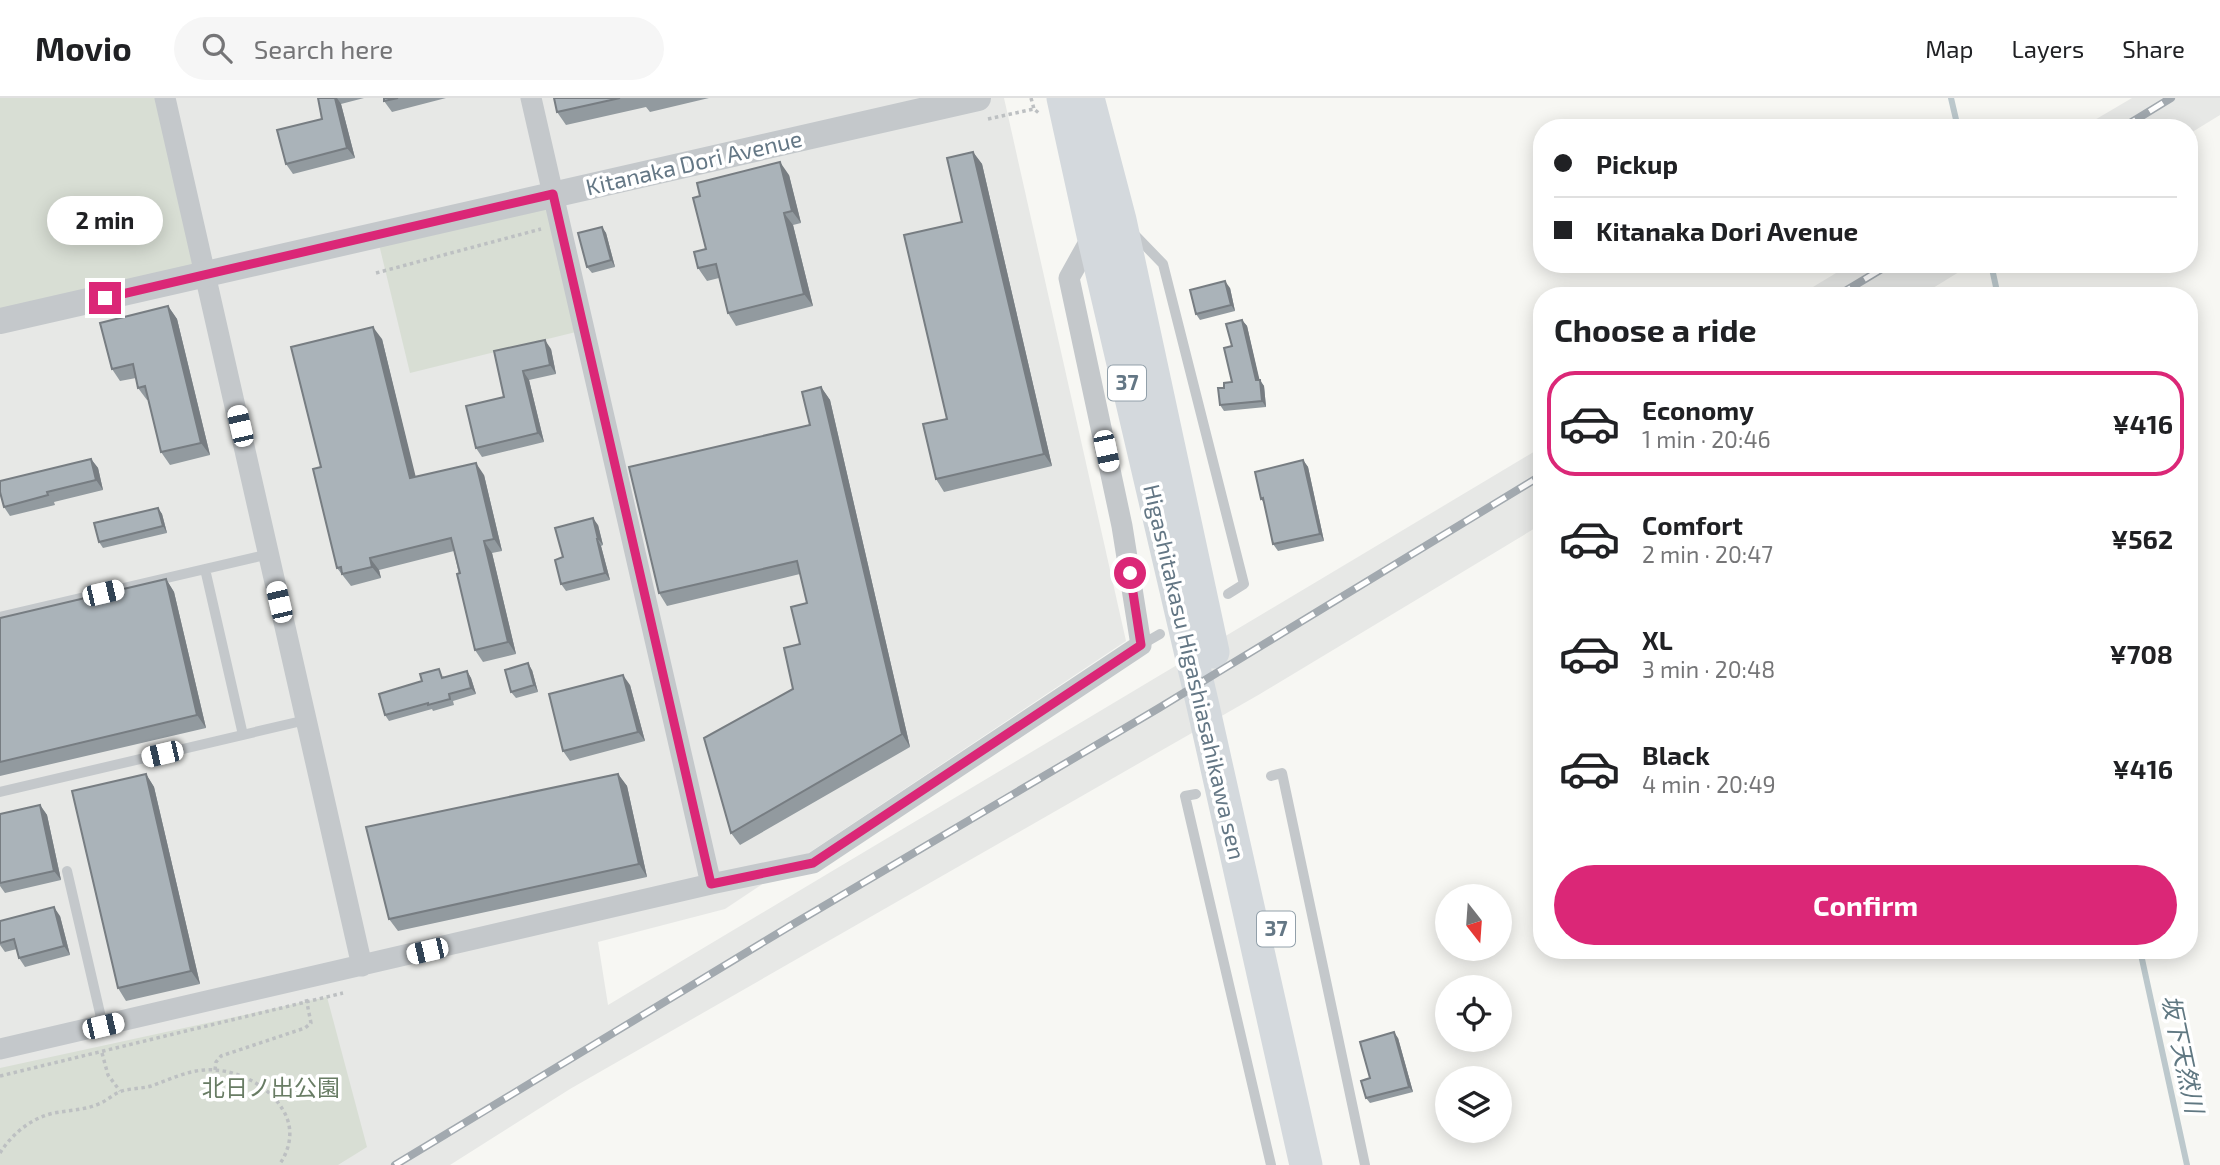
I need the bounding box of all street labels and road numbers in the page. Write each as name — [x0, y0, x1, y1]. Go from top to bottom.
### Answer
street label: Kitanaka Dori Avenue — [583, 124, 805, 201]
road number: 37 — [1108, 366, 1146, 400]
street label: Higashitakasu Higashiasahikawa sen — [1138, 481, 1252, 862]
road number: 37 — [1257, 912, 1295, 946]

